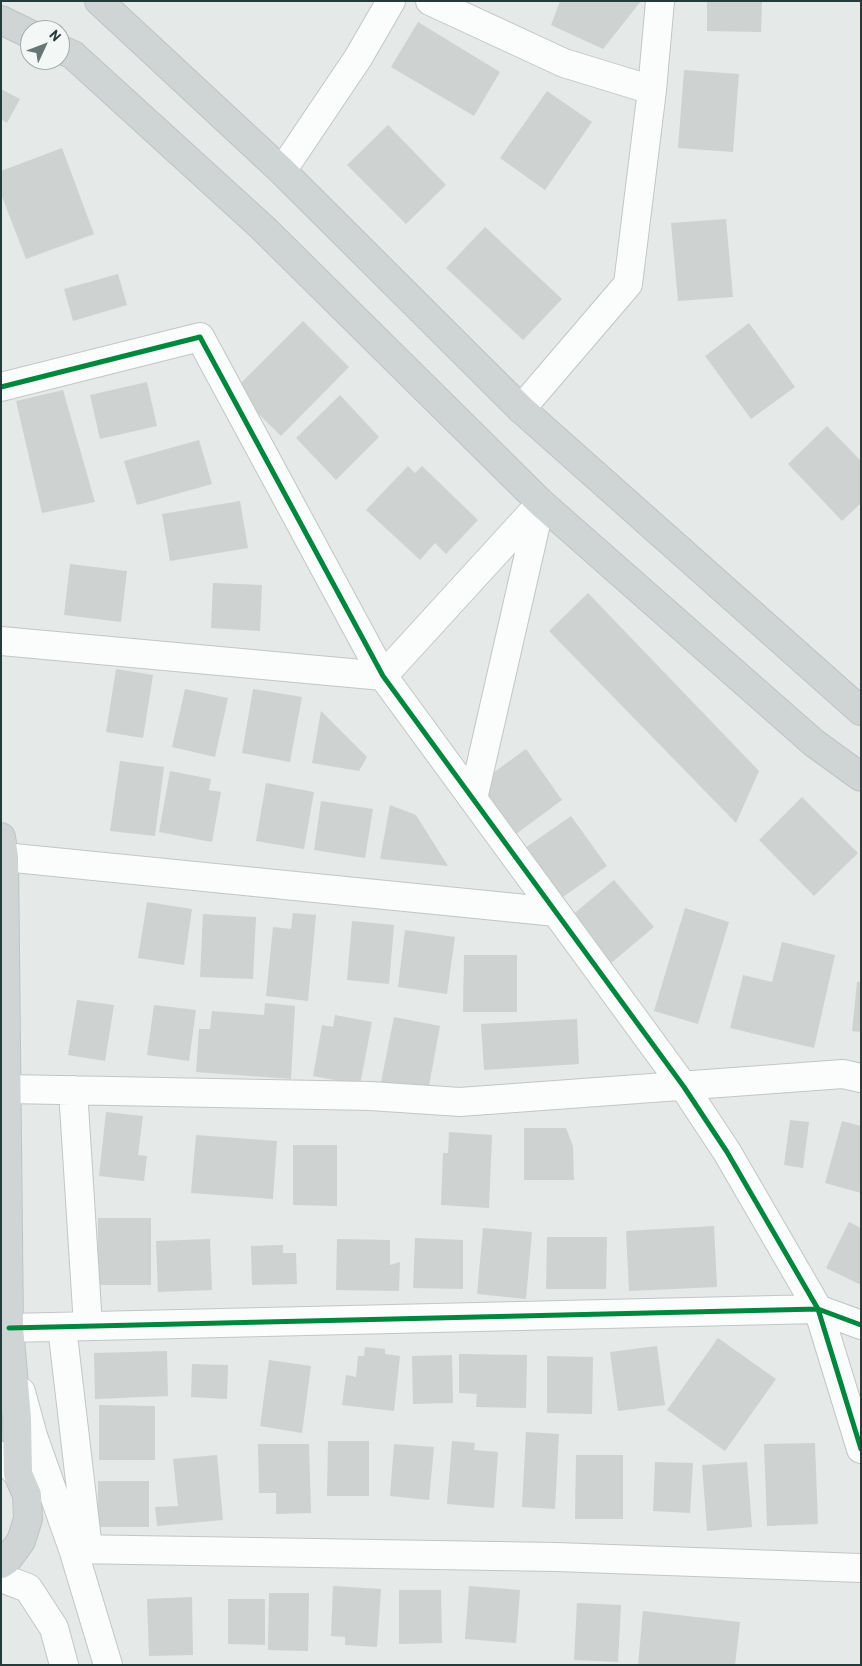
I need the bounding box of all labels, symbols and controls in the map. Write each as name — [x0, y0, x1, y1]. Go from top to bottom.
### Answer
north arrow — [20, 20, 70, 70]
text: N — [46, 26, 65, 44]

